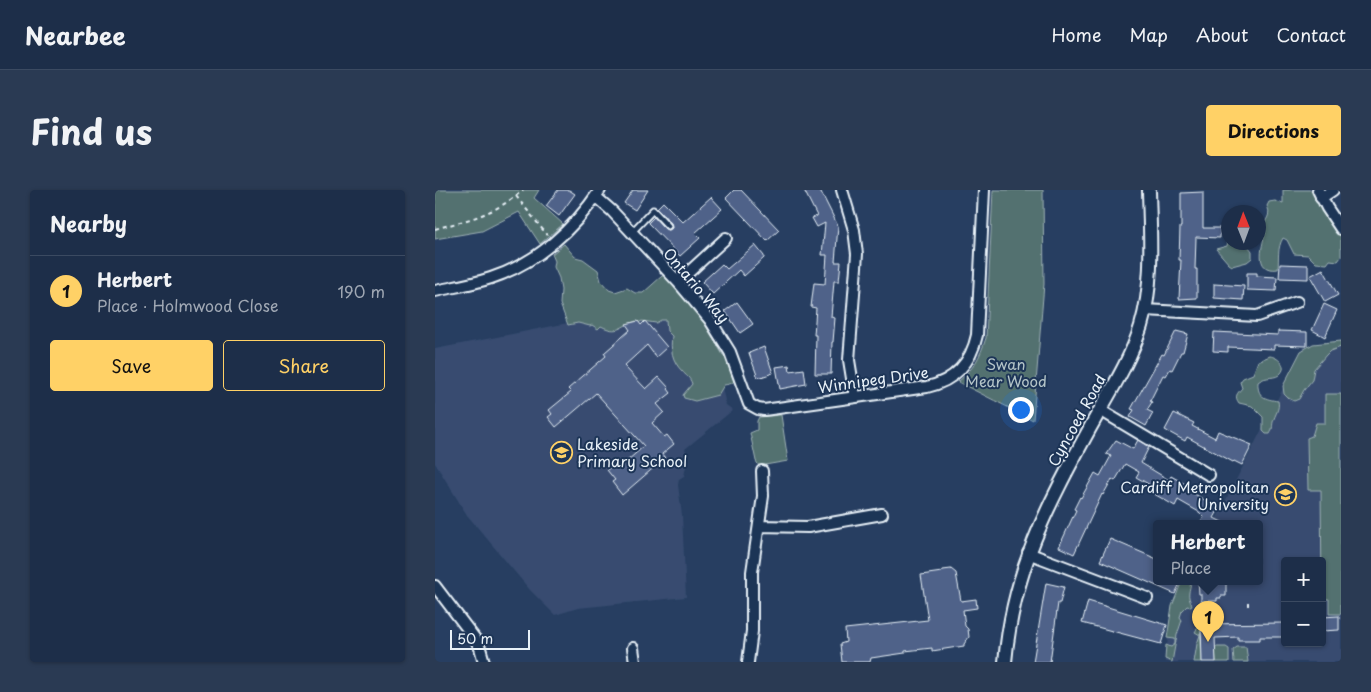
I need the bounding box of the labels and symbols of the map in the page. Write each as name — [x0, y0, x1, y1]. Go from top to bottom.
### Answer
north arrow — [1221, 205, 1266, 250]
street label: Ontario Way — [659, 242, 735, 328]
park label: Swan Mear Wood — [965, 352, 1047, 392]
street label: Winnipeg Drive — [816, 360, 930, 398]
street label: Cyncoed Road — [1041, 370, 1111, 470]
your location — [1008, 397, 1034, 423]
place label: Lakeside Primary School — [577, 432, 687, 472]
school or university icon: Lakeside Primary School — [549, 440, 573, 464]
place label: Cardiff Metropolitan University — [1120, 475, 1269, 515]
school or university icon: Cardiff Metropolitan University — [1273, 483, 1297, 507]
pin: 1 — [1192, 601, 1224, 642]
scale bar — [450, 627, 530, 650]

